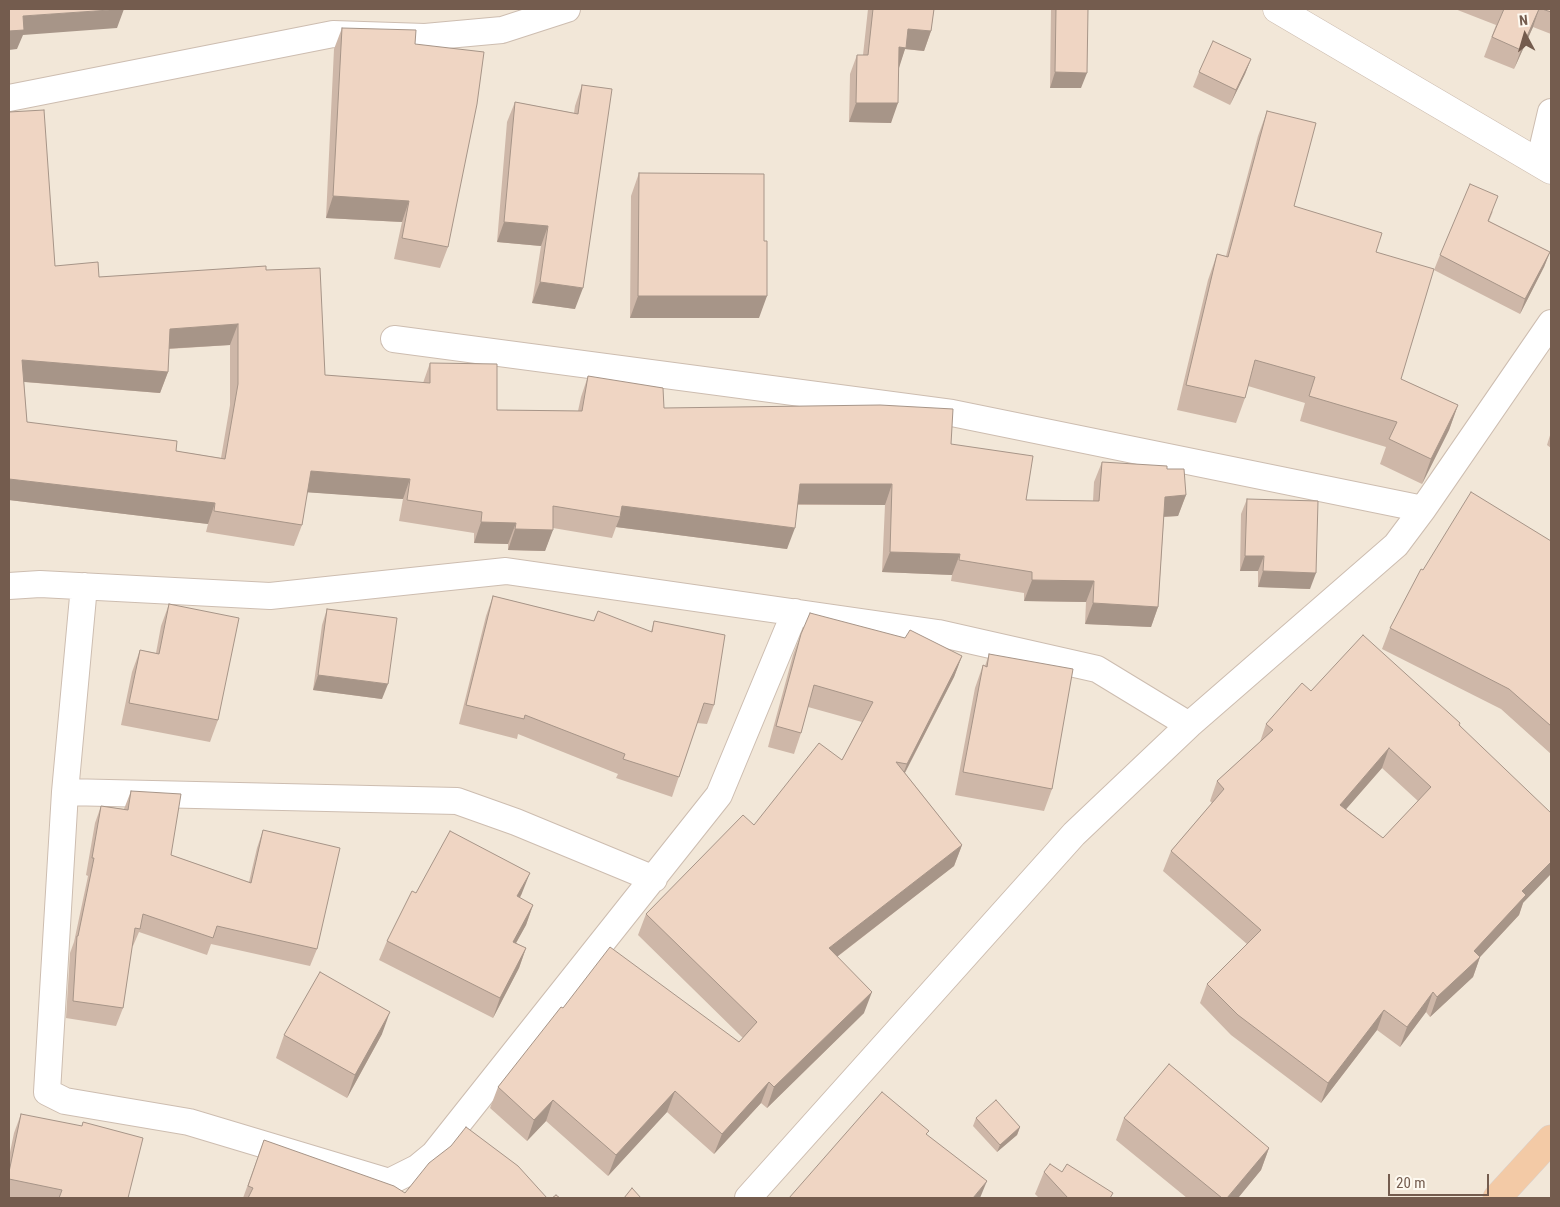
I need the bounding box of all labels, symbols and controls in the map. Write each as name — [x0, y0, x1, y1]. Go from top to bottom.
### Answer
north arrow — [1500, 10, 1550, 60]
text: N — [1518, 12, 1529, 28]
scale bar — [1390, 1164, 1491, 1196]
text: 20 m — [1396, 1174, 1426, 1192]

